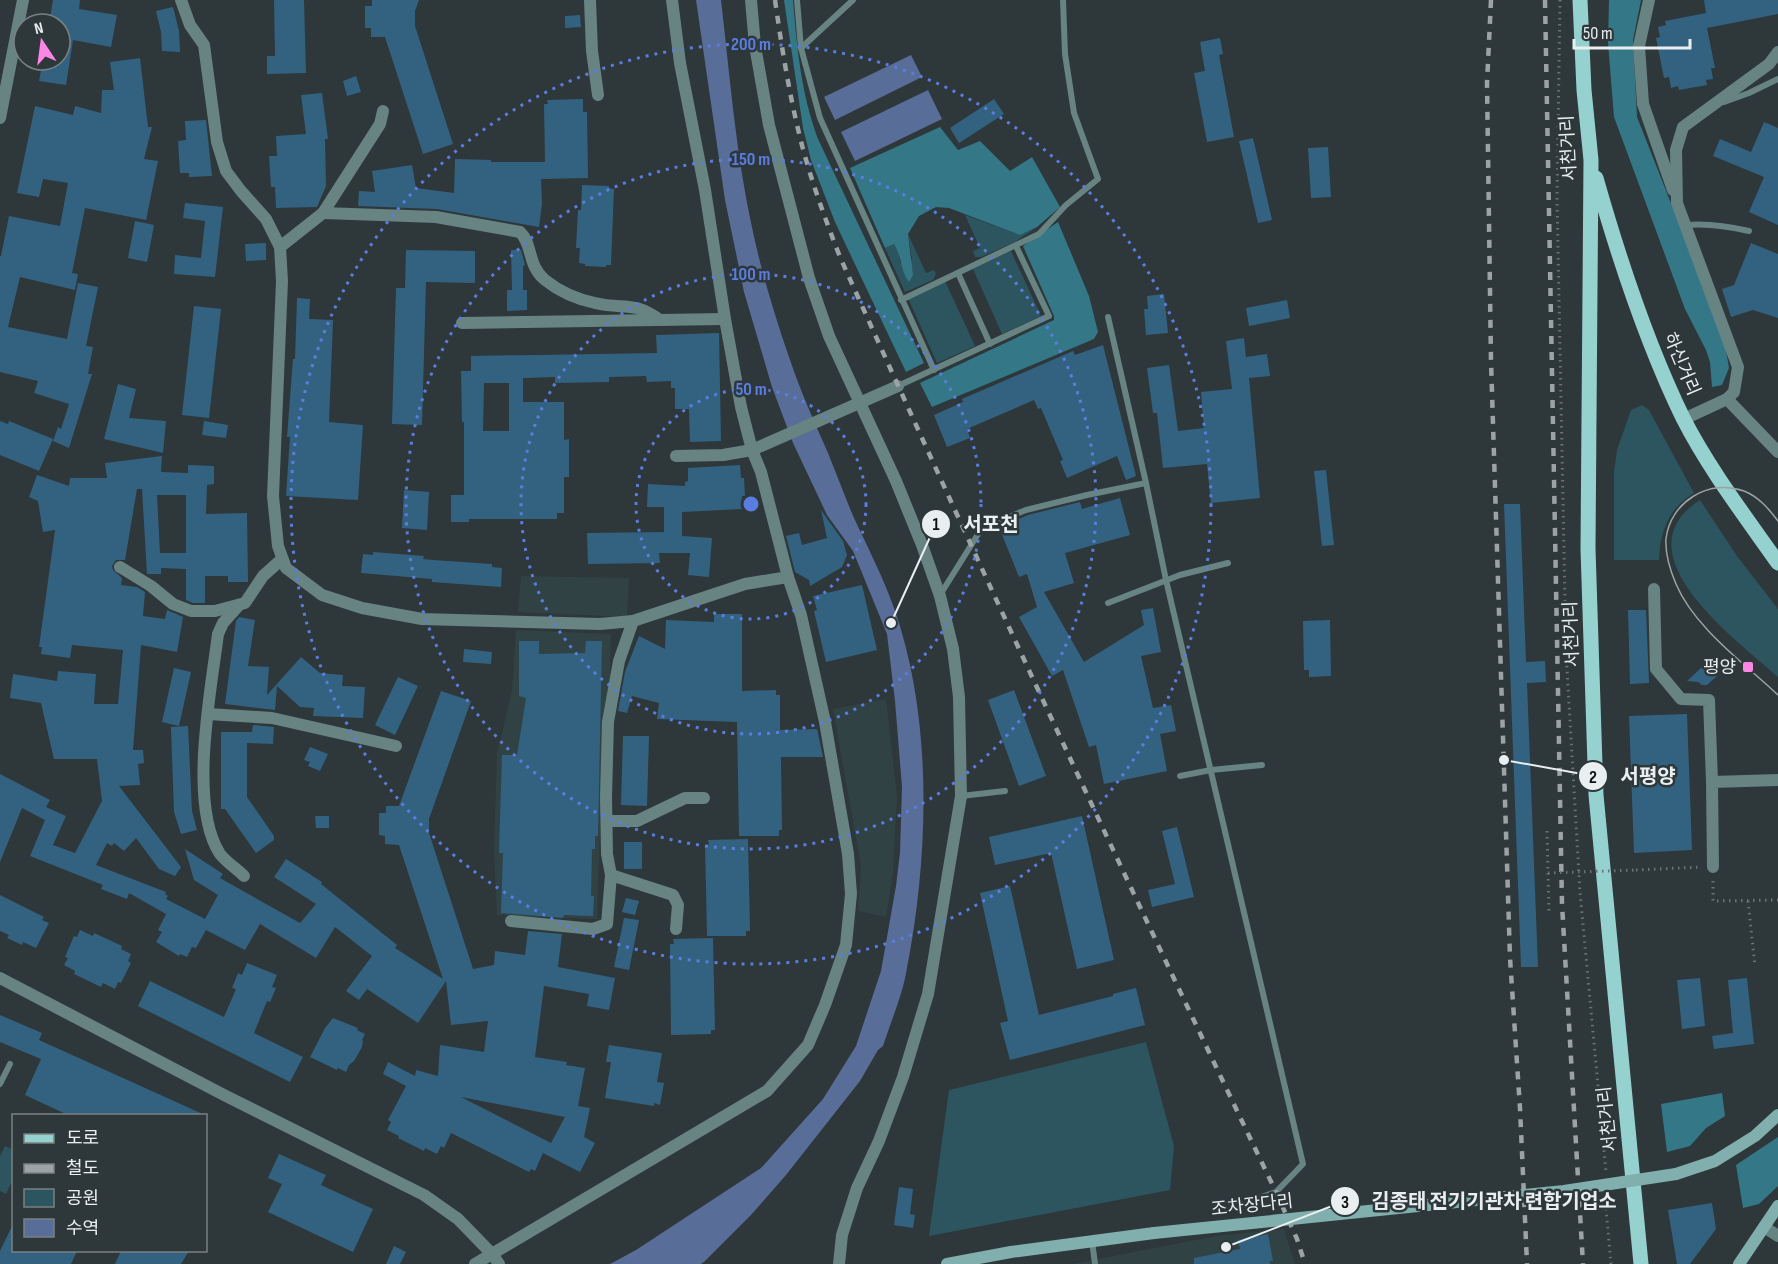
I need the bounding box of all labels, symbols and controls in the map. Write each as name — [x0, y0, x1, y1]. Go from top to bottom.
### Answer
north arrow — [12, 12, 72, 72]
scale bar — [1574, 12, 1690, 50]
text: N — [33, 19, 45, 39]
text: 50 m — [1583, 23, 1613, 44]
text: 200 m — [731, 34, 771, 55]
street label: 서천거리 — [1556, 114, 1581, 182]
text: 150 m — [732, 149, 770, 170]
text: 100 m — [732, 264, 771, 285]
street label: 하신거리 — [1659, 330, 1704, 399]
text: 50 m — [735, 379, 767, 400]
centre of rings — [741, 494, 761, 514]
callout: 서포천 — [921, 505, 1030, 543]
text: 서포천 — [963, 513, 1019, 537]
text: 1 — [932, 514, 940, 535]
street label: 서천거리 — [1560, 601, 1583, 667]
place label: 평양 — [1703, 657, 1736, 678]
marker: 평양 — [1741, 660, 1755, 674]
callout: 서평양 — [1578, 757, 1688, 795]
text: 서평양 — [1620, 765, 1676, 789]
text: 2 — [1589, 767, 1597, 788]
street label: 서천거리 — [1594, 1085, 1621, 1153]
legend — [12, 1114, 207, 1252]
text: 도로 — [66, 1128, 99, 1149]
text: 철도 — [66, 1158, 99, 1179]
callout: 김종태 전기기관차 련합기업소 — [1330, 1182, 1629, 1220]
text: 공원 — [66, 1188, 99, 1209]
text: 김종태 전기기관차 련합기업소 — [1371, 1190, 1617, 1214]
street label: 조차장다리 — [1210, 1191, 1294, 1220]
text: 3 — [1341, 1192, 1349, 1213]
text: 수역 — [66, 1218, 99, 1239]

